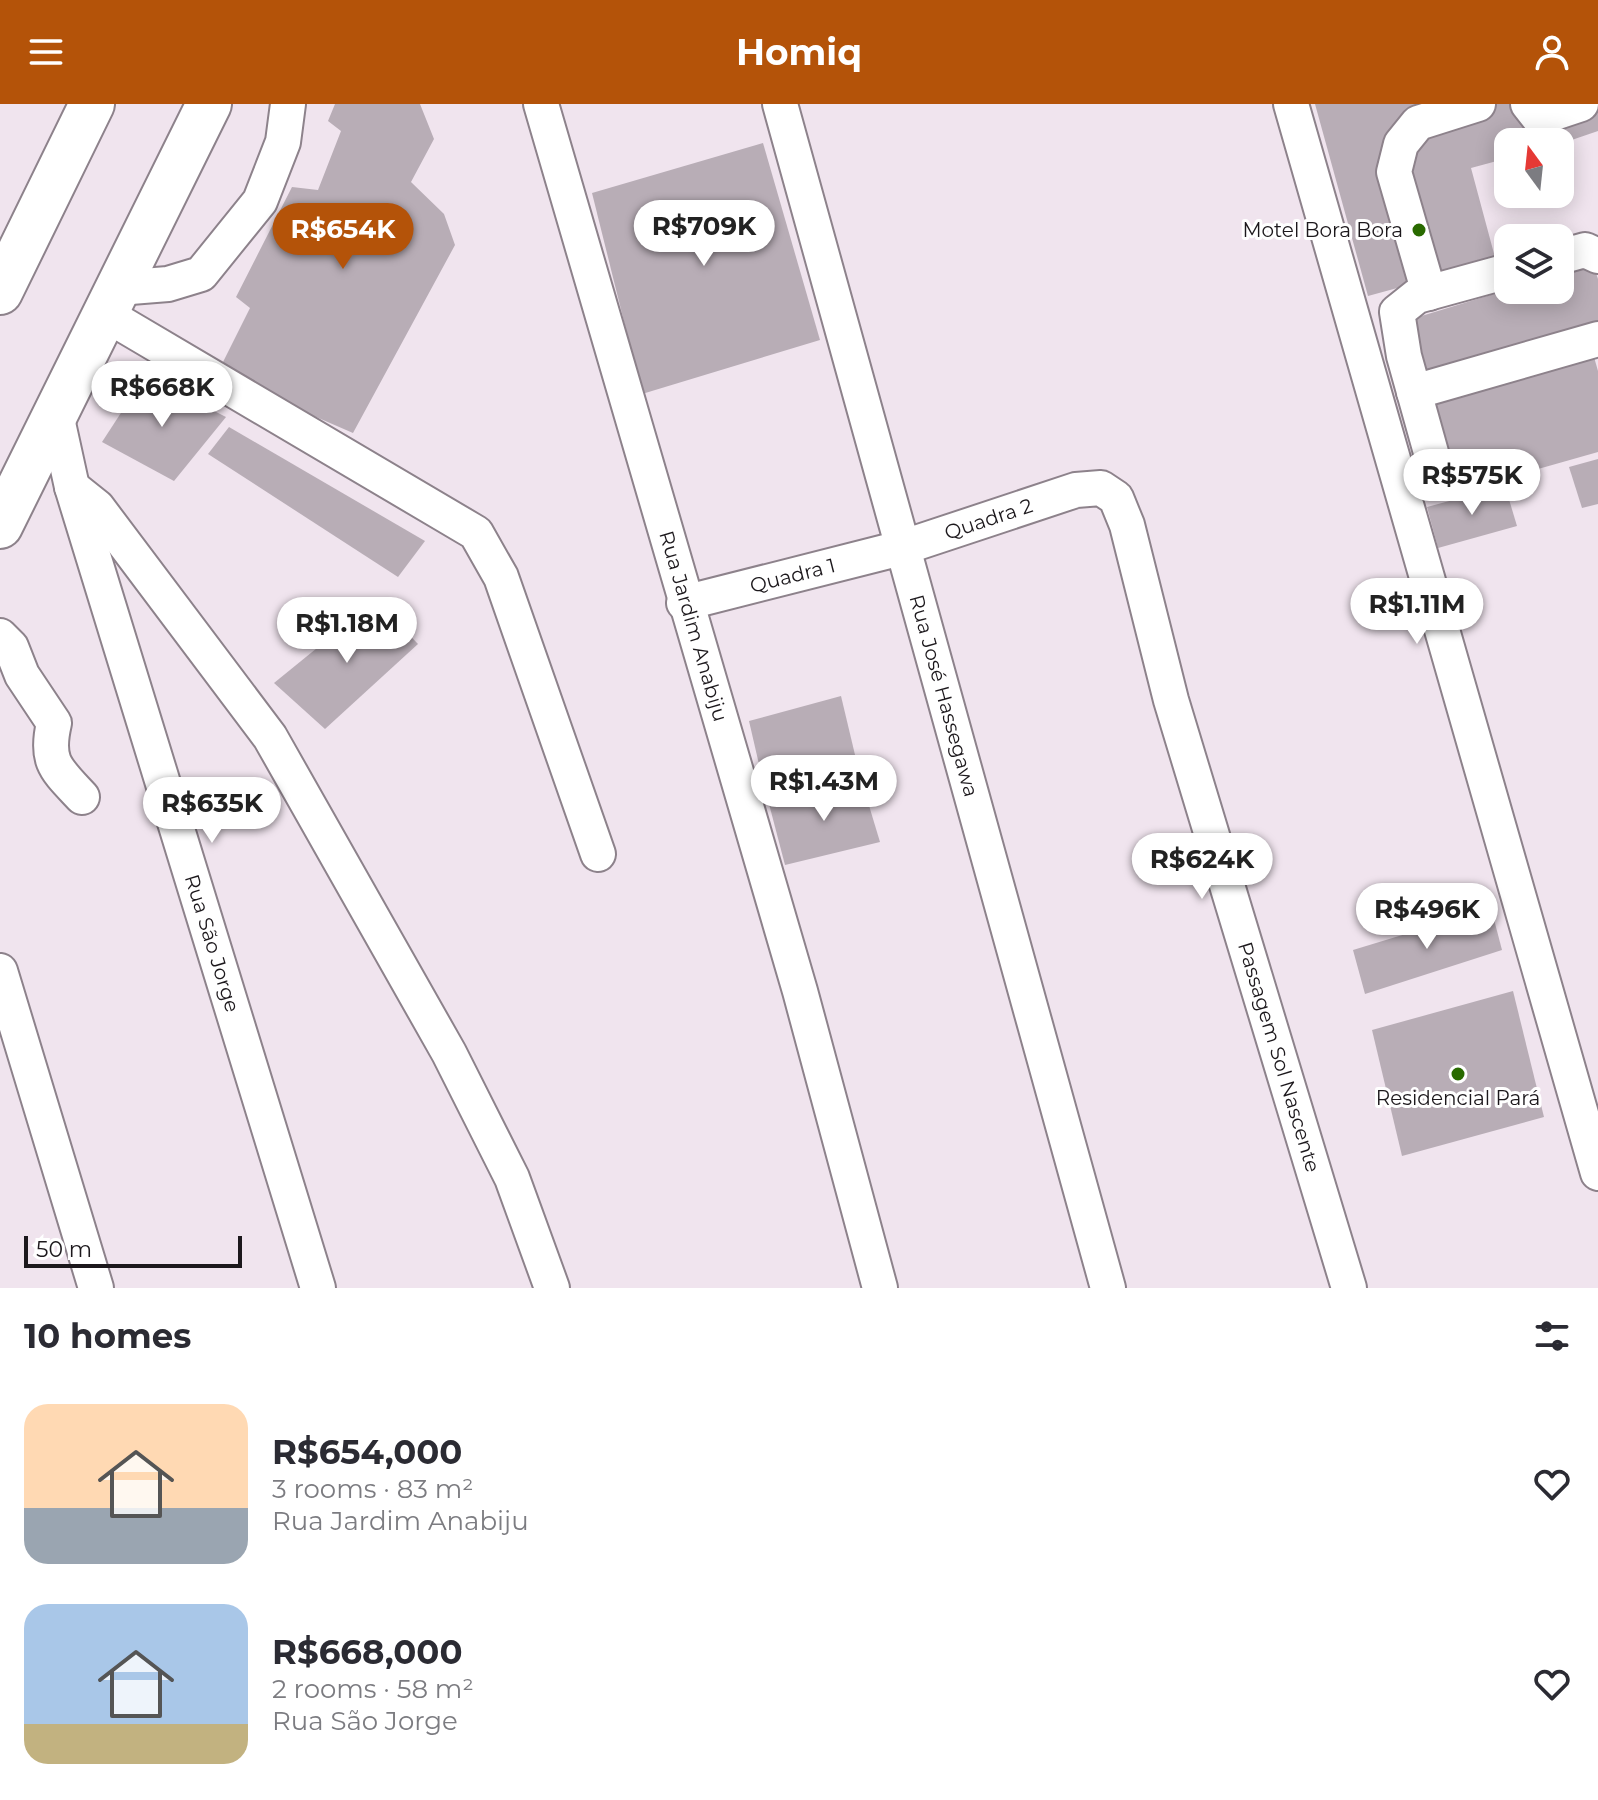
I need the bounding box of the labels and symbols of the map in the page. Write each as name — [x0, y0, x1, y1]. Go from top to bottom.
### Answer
north arrow — [1494, 128, 1574, 208]
pin: R$709K — [639, 200, 769, 268]
pin: R$654K — [278, 203, 408, 271]
place label: Motel Bora Bora — [1242, 218, 1403, 242]
marker: Motel Bora Bora — [1410, 221, 1428, 239]
pin: R$668K — [97, 361, 227, 429]
pin: R$575K — [1407, 449, 1537, 517]
street label: Quadra 2 — [941, 493, 1036, 545]
street label: Rua Jardim Anabiju — [654, 528, 733, 724]
street label: Quadra 1 — [747, 553, 838, 598]
pin: R$1.11M — [1343, 578, 1491, 646]
street label: Rua José Hassegawa — [904, 592, 983, 799]
pin: R$1.18M — [273, 597, 421, 665]
pin: R$1.43M — [750, 755, 898, 823]
pin: R$635K — [147, 777, 277, 845]
pin: R$624K — [1137, 833, 1267, 901]
street label: Rua São Jorge — [180, 871, 245, 1015]
pin: R$496K — [1362, 883, 1492, 951]
street label: Passagem Sol Nascente — [1233, 939, 1325, 1175]
marker: Residencial Pará — [1449, 1065, 1467, 1083]
place label: Residencial Pará — [1376, 1086, 1540, 1110]
scale bar — [24, 1232, 242, 1268]

